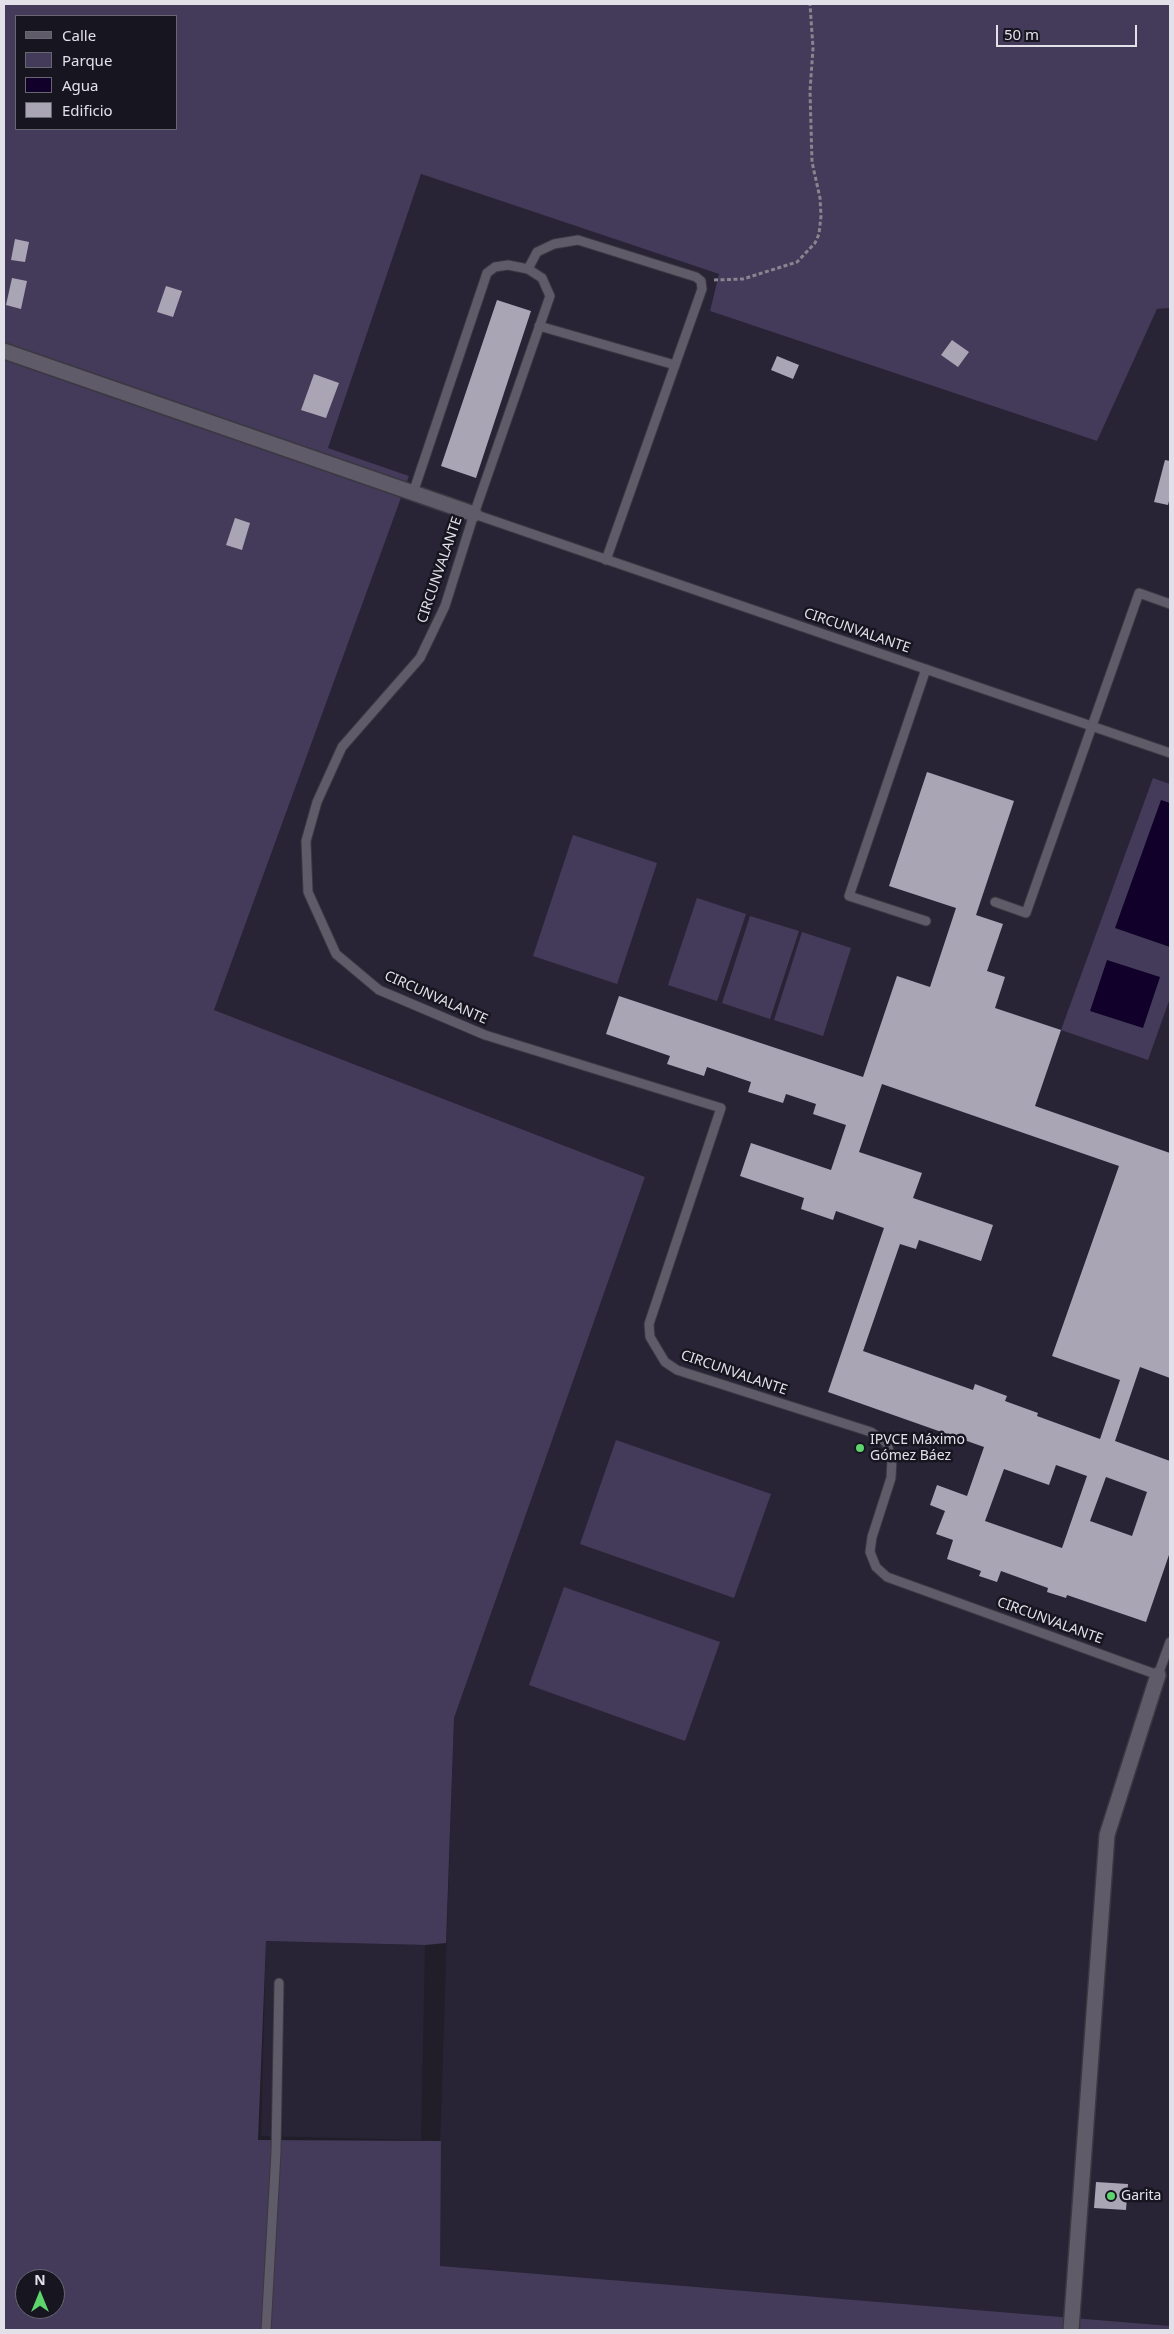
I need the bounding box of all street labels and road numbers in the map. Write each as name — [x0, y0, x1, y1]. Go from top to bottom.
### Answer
street label: CIRCUNVALANTE — [414, 515, 466, 625]
street label: CIRCUNVALANTE — [802, 605, 912, 657]
street label: CIRCUNVALANTE — [382, 968, 490, 1028]
street label: CIRCUNVALANTE — [679, 1347, 789, 1399]
street label: CIRCUNVALANTE — [995, 1594, 1105, 1648]

